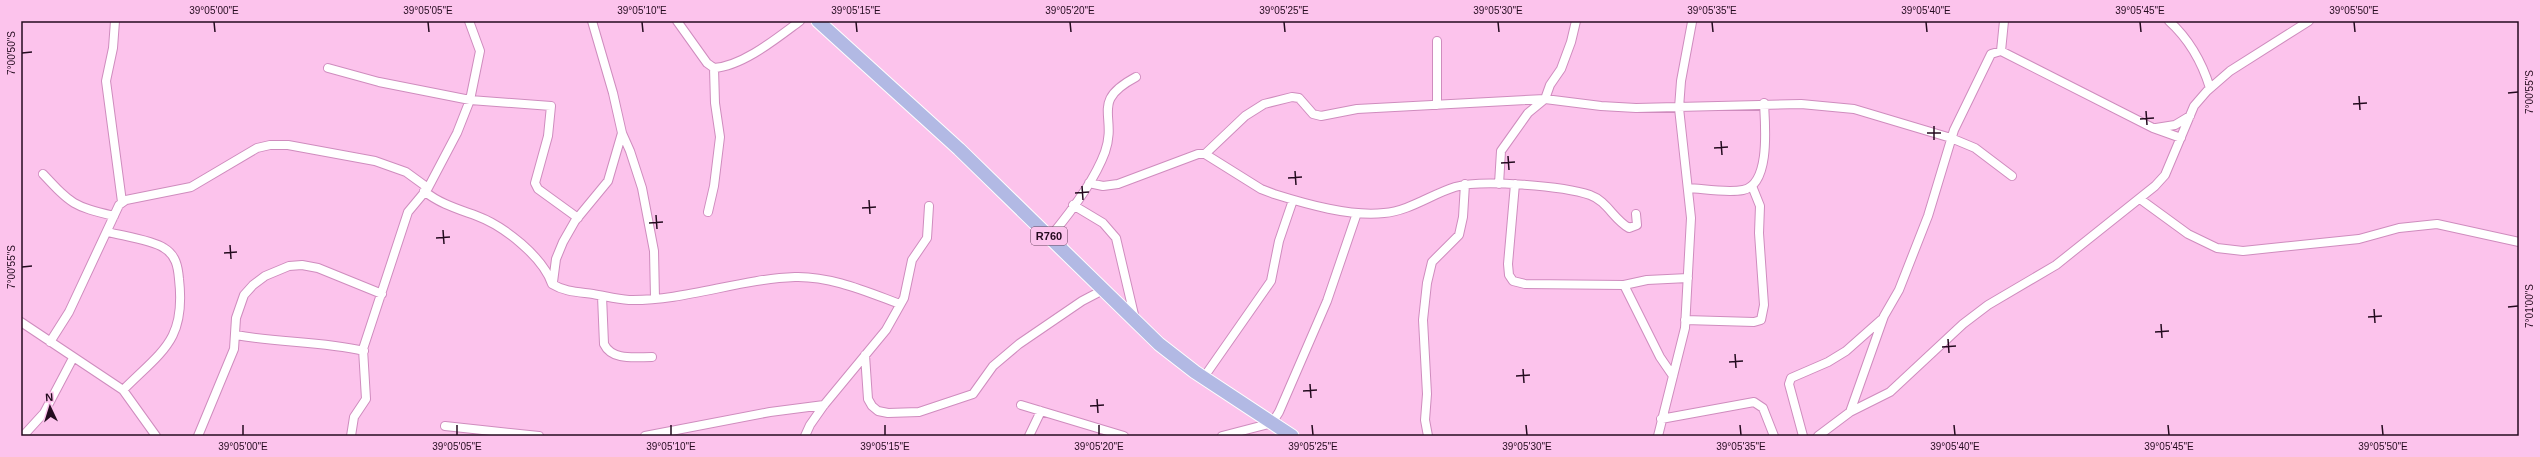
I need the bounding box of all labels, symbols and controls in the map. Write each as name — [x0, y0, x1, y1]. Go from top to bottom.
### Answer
text: 39°05'00"E — [189, 5, 239, 16]
text: 39°05'05"E — [403, 5, 453, 16]
text: 39°05'10"E — [617, 5, 667, 16]
text: 39°05'15"E — [831, 5, 881, 16]
text: 39°05'20"E — [1045, 5, 1095, 16]
text: 39°05'25"E — [1259, 5, 1309, 16]
text: 39°05'30"E — [1473, 5, 1523, 16]
text: 39°05'35"E — [1687, 5, 1737, 16]
text: 39°05'40"E — [1901, 5, 1951, 16]
text: 39°05'45"E — [2115, 5, 2165, 16]
text: 39°05'50"E — [2329, 5, 2379, 16]
text: 7°00'50"S — [6, 31, 17, 75]
text: 7°00'55"S — [2524, 70, 2535, 114]
road number: R760 — [1031, 227, 1067, 245]
text: 7°00'55"S — [6, 245, 17, 289]
text: 7°01'00"S — [2524, 284, 2535, 328]
north arrow — [30, 387, 70, 427]
text: N — [45, 391, 54, 403]
text: 39°05'00"E — [218, 441, 268, 452]
text: 39°05'05"E — [432, 441, 482, 452]
text: 39°05'10"E — [646, 441, 696, 452]
text: 39°05'15"E — [860, 441, 910, 452]
text: 39°05'20"E — [1074, 441, 1124, 452]
text: 39°05'25"E — [1288, 441, 1338, 452]
text: 39°05'30"E — [1502, 441, 1552, 452]
text: 39°05'35"E — [1716, 441, 1766, 452]
text: 39°05'40"E — [1930, 441, 1980, 452]
text: 39°05'45"E — [2144, 441, 2194, 452]
text: 39°05'50"E — [2358, 441, 2408, 452]

